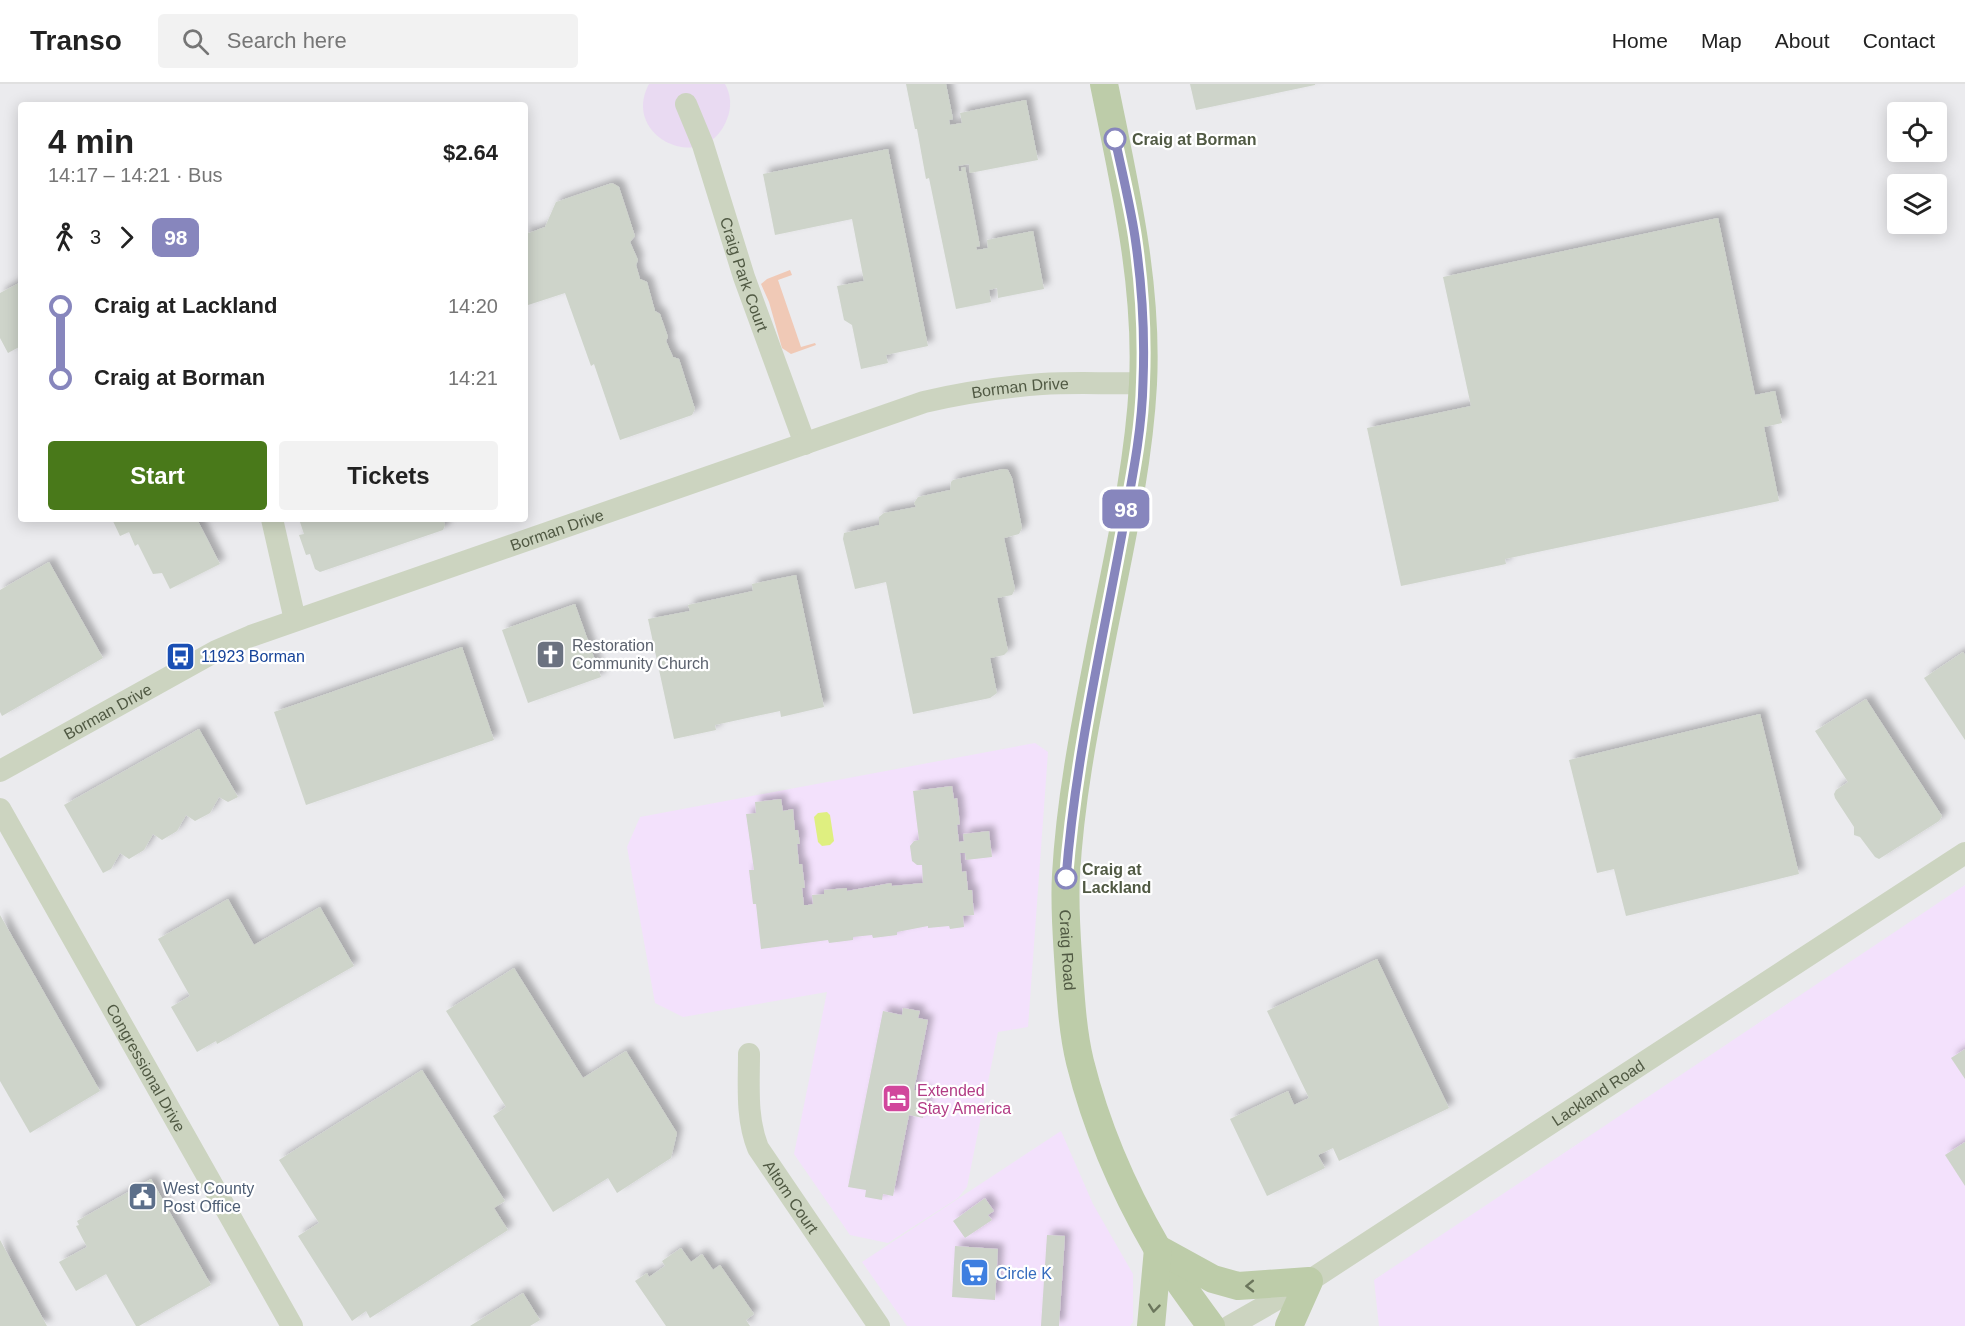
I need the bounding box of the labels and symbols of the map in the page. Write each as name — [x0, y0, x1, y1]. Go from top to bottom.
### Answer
marker: Craig at Borman — [1104, 128, 1126, 150]
place label: Craig at Borman — [1132, 131, 1256, 148]
street label: Craig Park Court — [717, 215, 771, 334]
street label: Borman Drive — [970, 375, 1069, 401]
line badge: 98 — [1099, 490, 1153, 528]
street label: Borman Drive — [508, 506, 606, 554]
place label: Restoration Community Church — [572, 637, 709, 672]
church icon: Restoration Community Church — [535, 638, 567, 670]
bus stop icon: 11923 Borman — [164, 640, 196, 672]
place label: 11923 Borman — [201, 648, 305, 665]
street label: Borman Drive — [61, 680, 155, 743]
place label: Craig at Lackland — [1082, 861, 1151, 896]
marker: Craig at Lackland — [1055, 867, 1077, 889]
street label: Craig Road — [1056, 909, 1078, 991]
street label: Congressional Drive — [103, 1001, 189, 1135]
street label: Lackland Road — [1549, 1057, 1648, 1129]
place label: Extended Stay America — [917, 1082, 1011, 1117]
hotel icon: Extended Stay America — [880, 1083, 912, 1115]
street label: Altom Court — [760, 1157, 822, 1237]
place label: West County Post Office — [163, 1180, 254, 1215]
public building icon: West County Post Office — [126, 1181, 158, 1213]
supermarket icon: Circle K — [959, 1257, 991, 1289]
place label: Circle K — [996, 1265, 1052, 1282]
one-way arrow — [1246, 1280, 1255, 1292]
one-way arrow — [1148, 1304, 1161, 1313]

